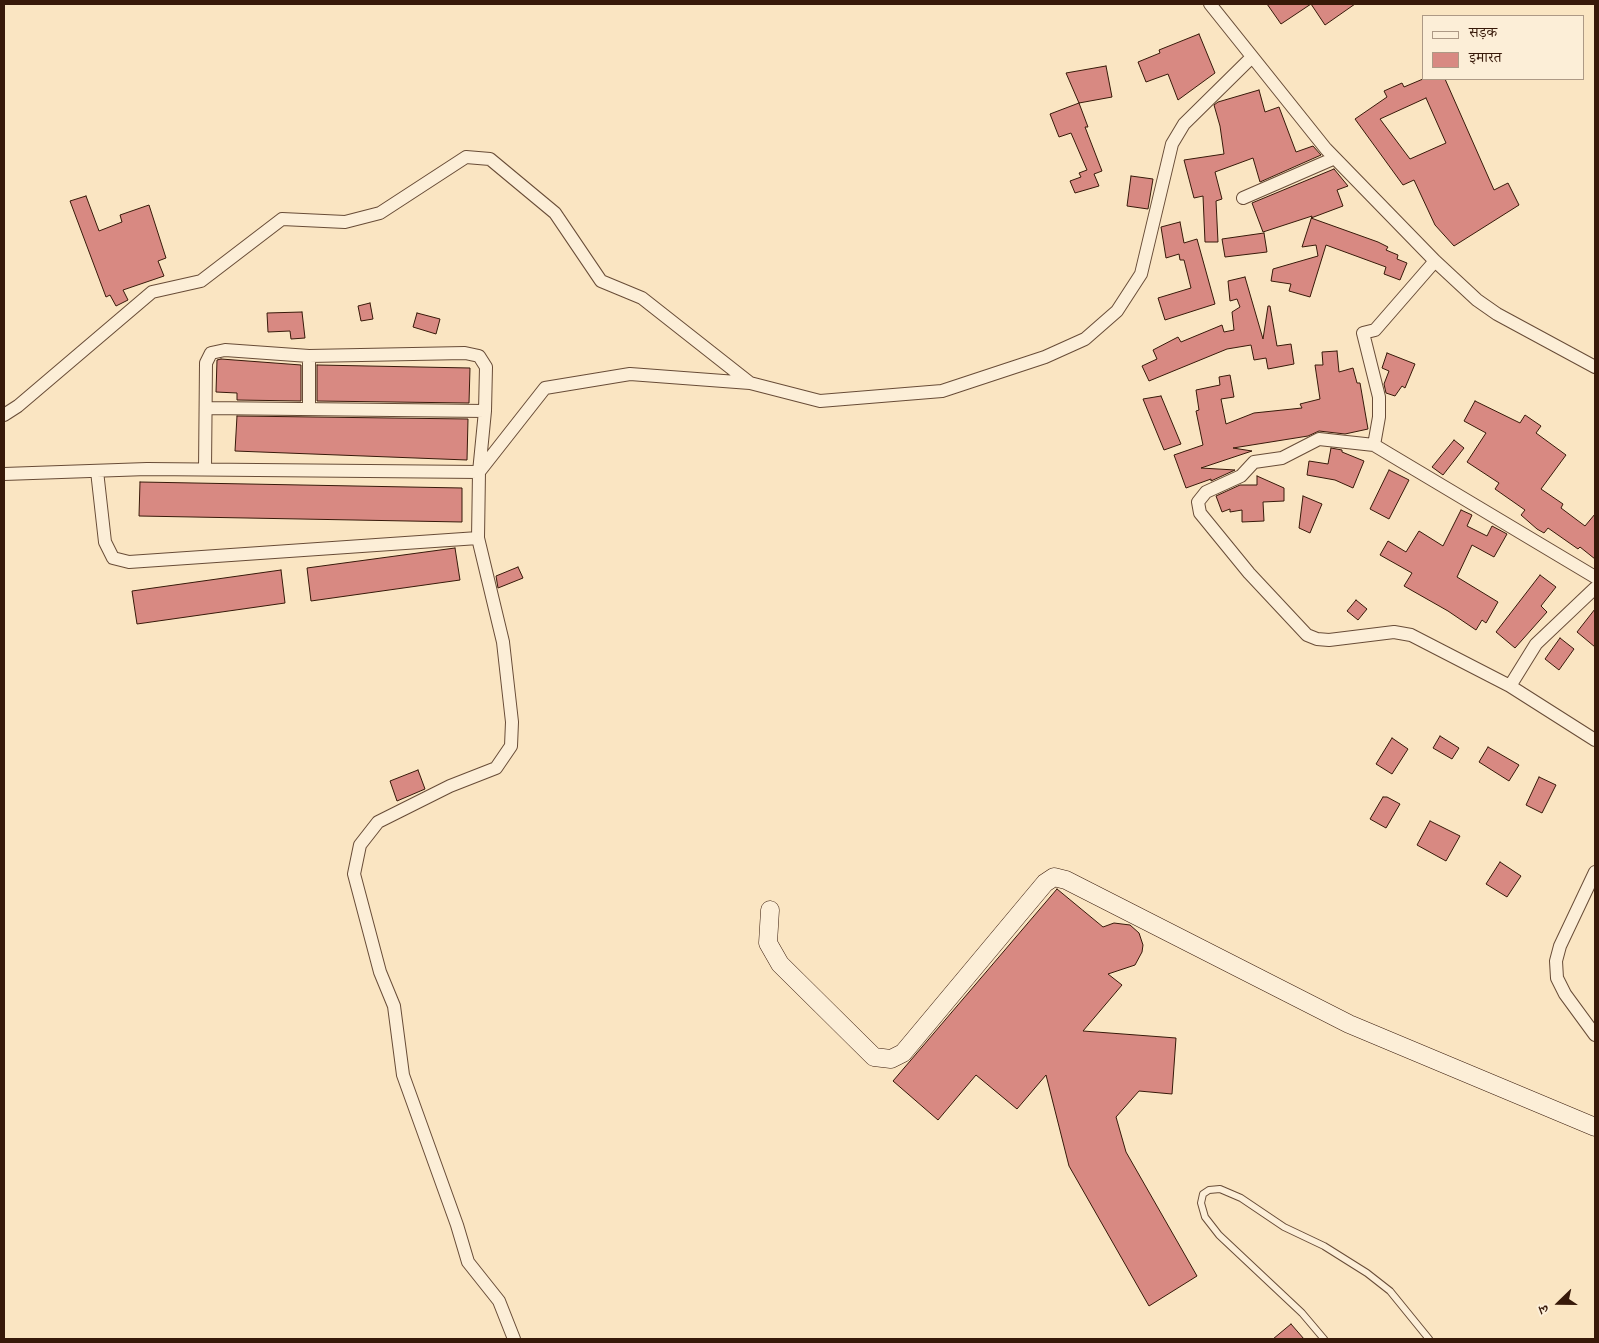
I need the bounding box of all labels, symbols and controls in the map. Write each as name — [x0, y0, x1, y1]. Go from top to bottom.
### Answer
legend — [1422, 15, 1584, 80]
text: सड़क — [1469, 23, 1497, 44]
text: इमारत — [1469, 48, 1502, 69]
north arrow — [1534, 1278, 1584, 1328]
text: उ — [1534, 1302, 1556, 1316]

